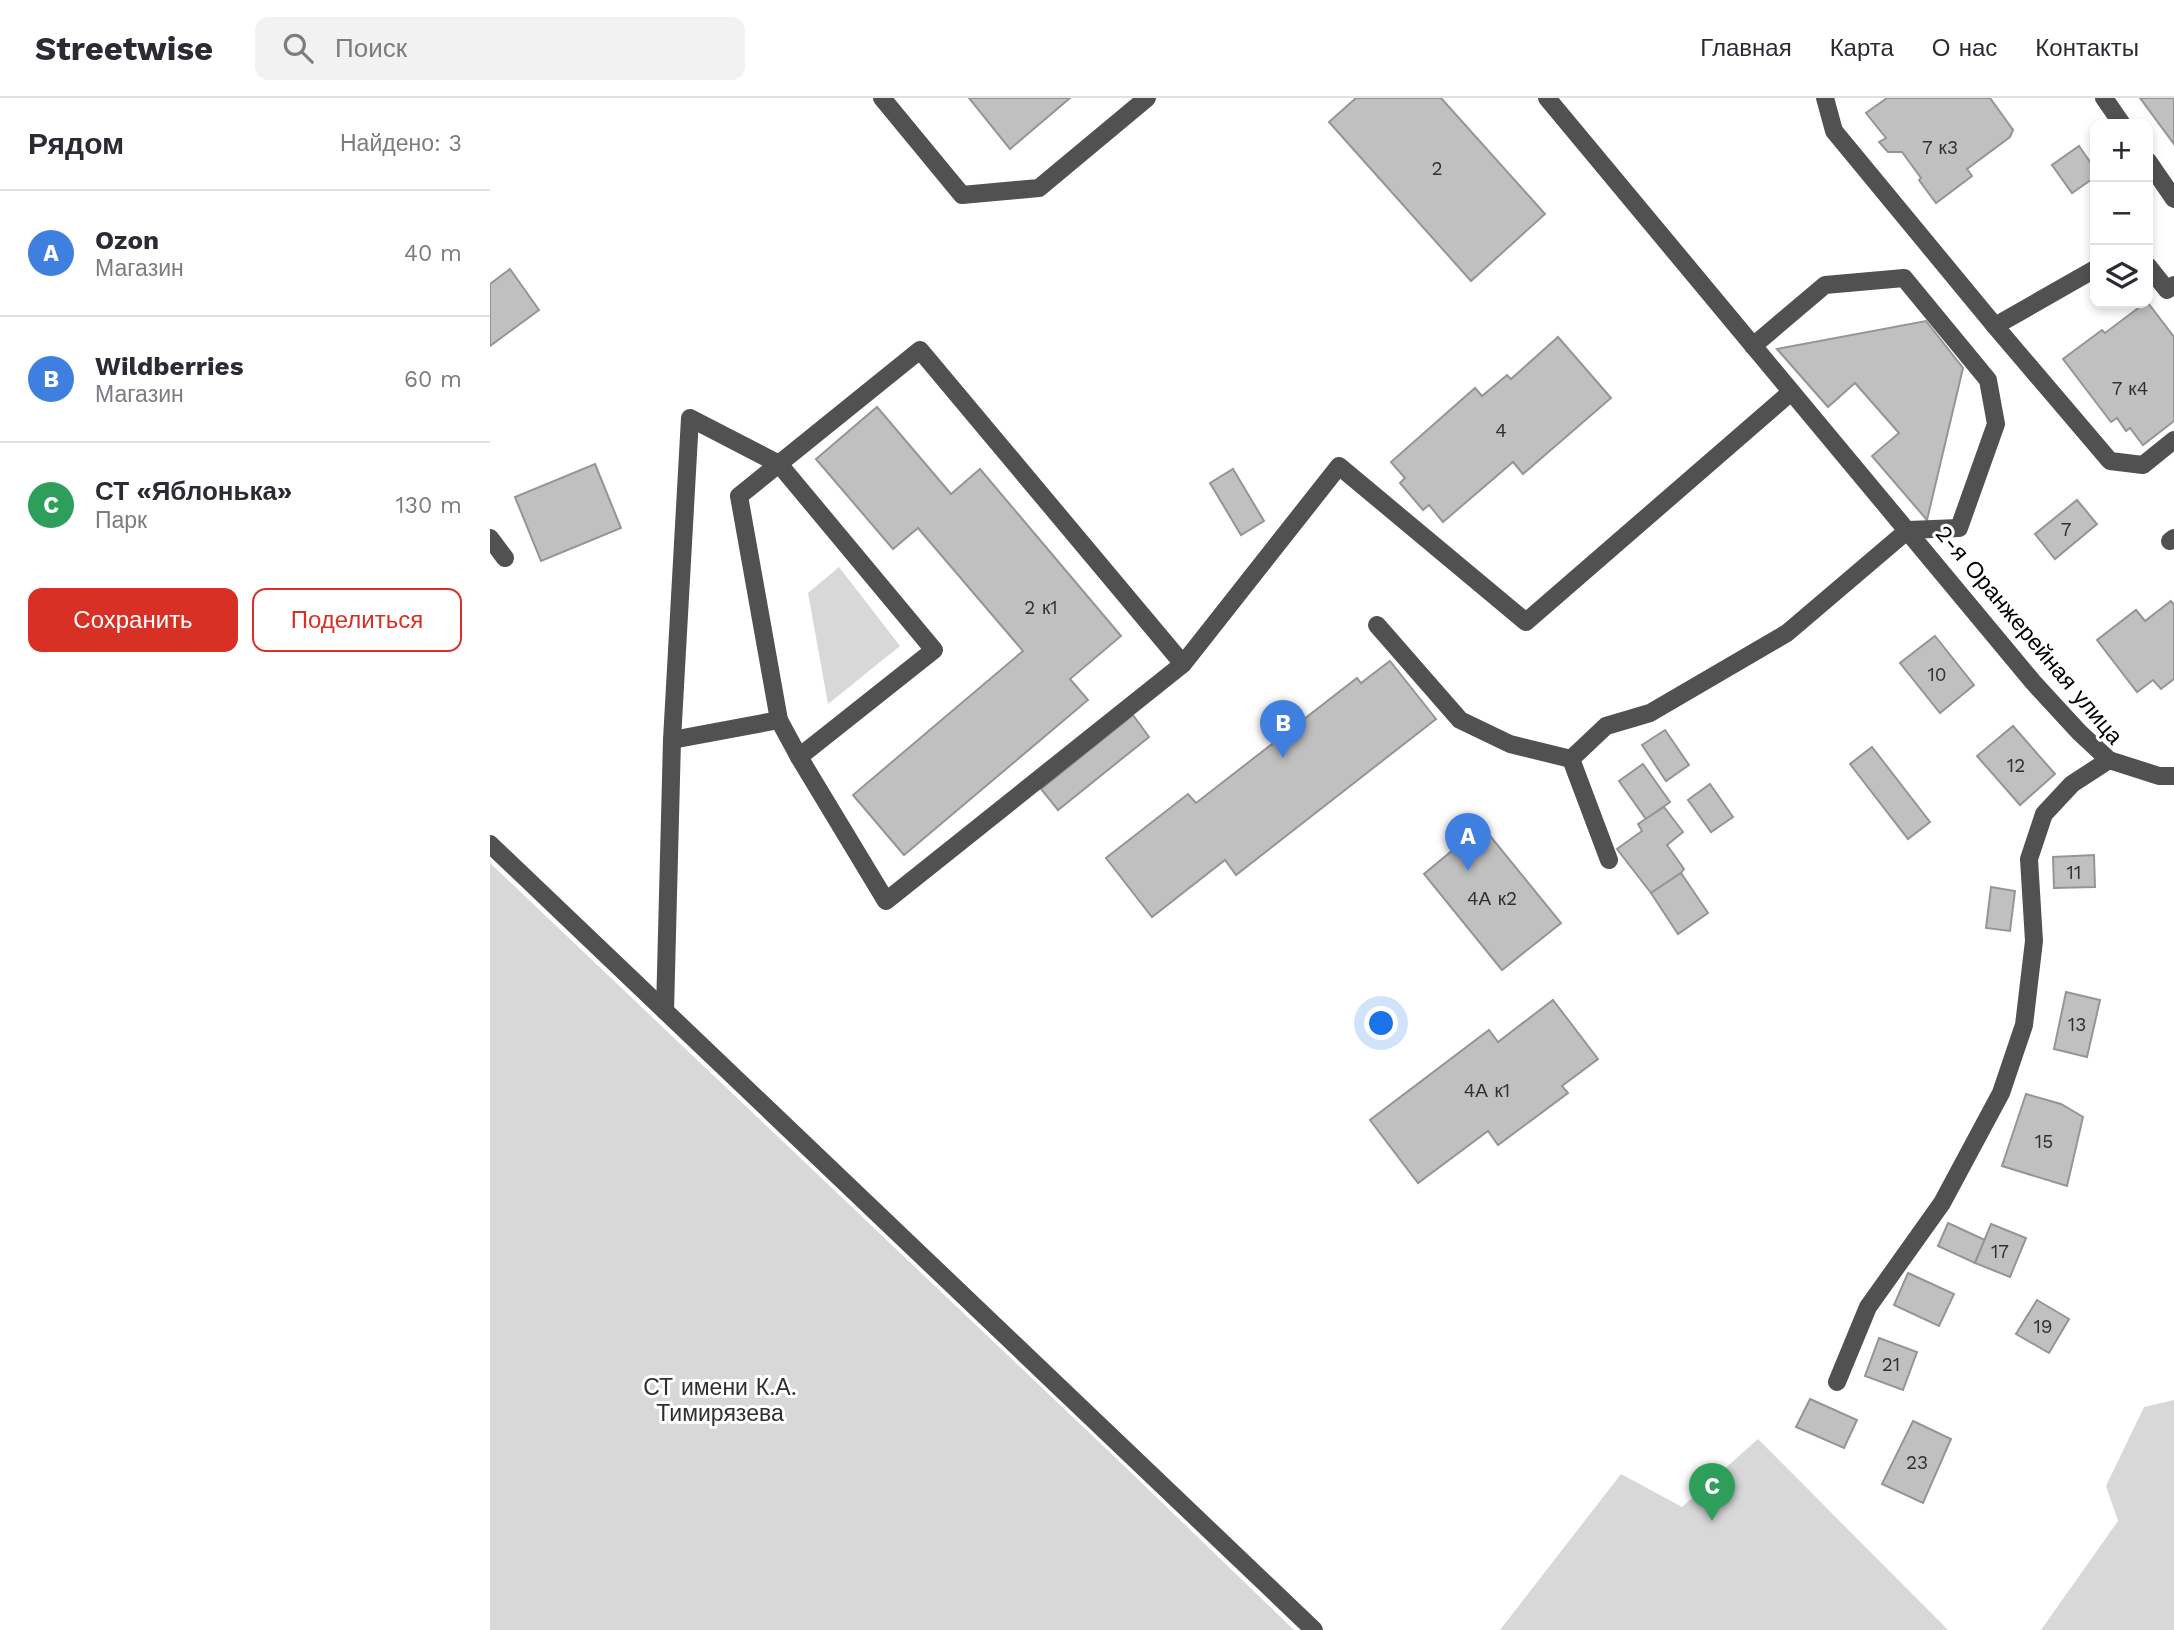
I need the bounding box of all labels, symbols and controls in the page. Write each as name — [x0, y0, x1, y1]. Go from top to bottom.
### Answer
search box — [255, 17, 745, 80]
text: Streetwise — [35, 29, 213, 68]
icon: search — [279, 29, 317, 67]
text: Поиск — [335, 33, 407, 63]
text: Главная — [1700, 34, 1792, 62]
text: Карта — [1830, 34, 1894, 62]
text: О нас — [1932, 34, 1997, 62]
text: Контакты — [2035, 34, 2139, 62]
map controls — [2090, 119, 2153, 308]
button: + — [2090, 119, 2153, 182]
text: Рядом — [28, 126, 124, 161]
text: Найдено: 3 — [340, 130, 462, 157]
house number: 7 к3 — [1922, 136, 1958, 159]
house number: 2 — [1431, 157, 1443, 180]
button: − — [2090, 182, 2153, 245]
text: Ozon — [95, 225, 159, 255]
text: A — [43, 240, 59, 267]
text: 40 m — [404, 240, 462, 267]
button: layers — [2090, 245, 2153, 308]
text: Магазин — [95, 255, 184, 282]
text: Wildberries — [95, 351, 244, 381]
text: B — [43, 366, 59, 393]
text: 60 m — [404, 366, 462, 393]
house number: 7 к4 — [2112, 377, 2148, 400]
text: Магазин — [95, 381, 184, 408]
house number: 4 — [1495, 419, 1507, 442]
text: СТ «Яблонька» — [95, 476, 292, 506]
text: C — [43, 492, 59, 519]
text: 130 m — [396, 492, 462, 519]
text: Парк — [95, 507, 147, 534]
house number: 7 — [2061, 518, 2071, 541]
street label: 2-я Оранжерейная улица — [1930, 520, 2128, 750]
button: Сохранить — [28, 588, 238, 652]
button: Поделиться — [252, 588, 462, 652]
house number: 2 к1 — [1024, 596, 1058, 619]
house number: 10 — [1927, 663, 1947, 686]
pin: B — [1260, 700, 1306, 758]
house number: 12 — [2007, 754, 2025, 777]
pin: A — [1445, 813, 1491, 871]
house number: 11 — [2067, 861, 2081, 884]
house number: 4А к2 — [1467, 887, 1517, 910]
your location — [1364, 1006, 1398, 1040]
house number: 13 — [2068, 1013, 2086, 1036]
house number: 4А к1 — [1464, 1079, 1510, 1102]
house number: 15 — [2035, 1130, 2053, 1153]
house number: 17 — [1991, 1240, 2009, 1263]
house number: 19 — [2033, 1315, 2053, 1338]
house number: 21 — [1882, 1353, 1900, 1376]
park label: СТ имени К.А. Тимирязева — [643, 1374, 797, 1427]
house number: 23 — [1906, 1451, 1928, 1474]
pin: C — [1689, 1463, 1735, 1521]

